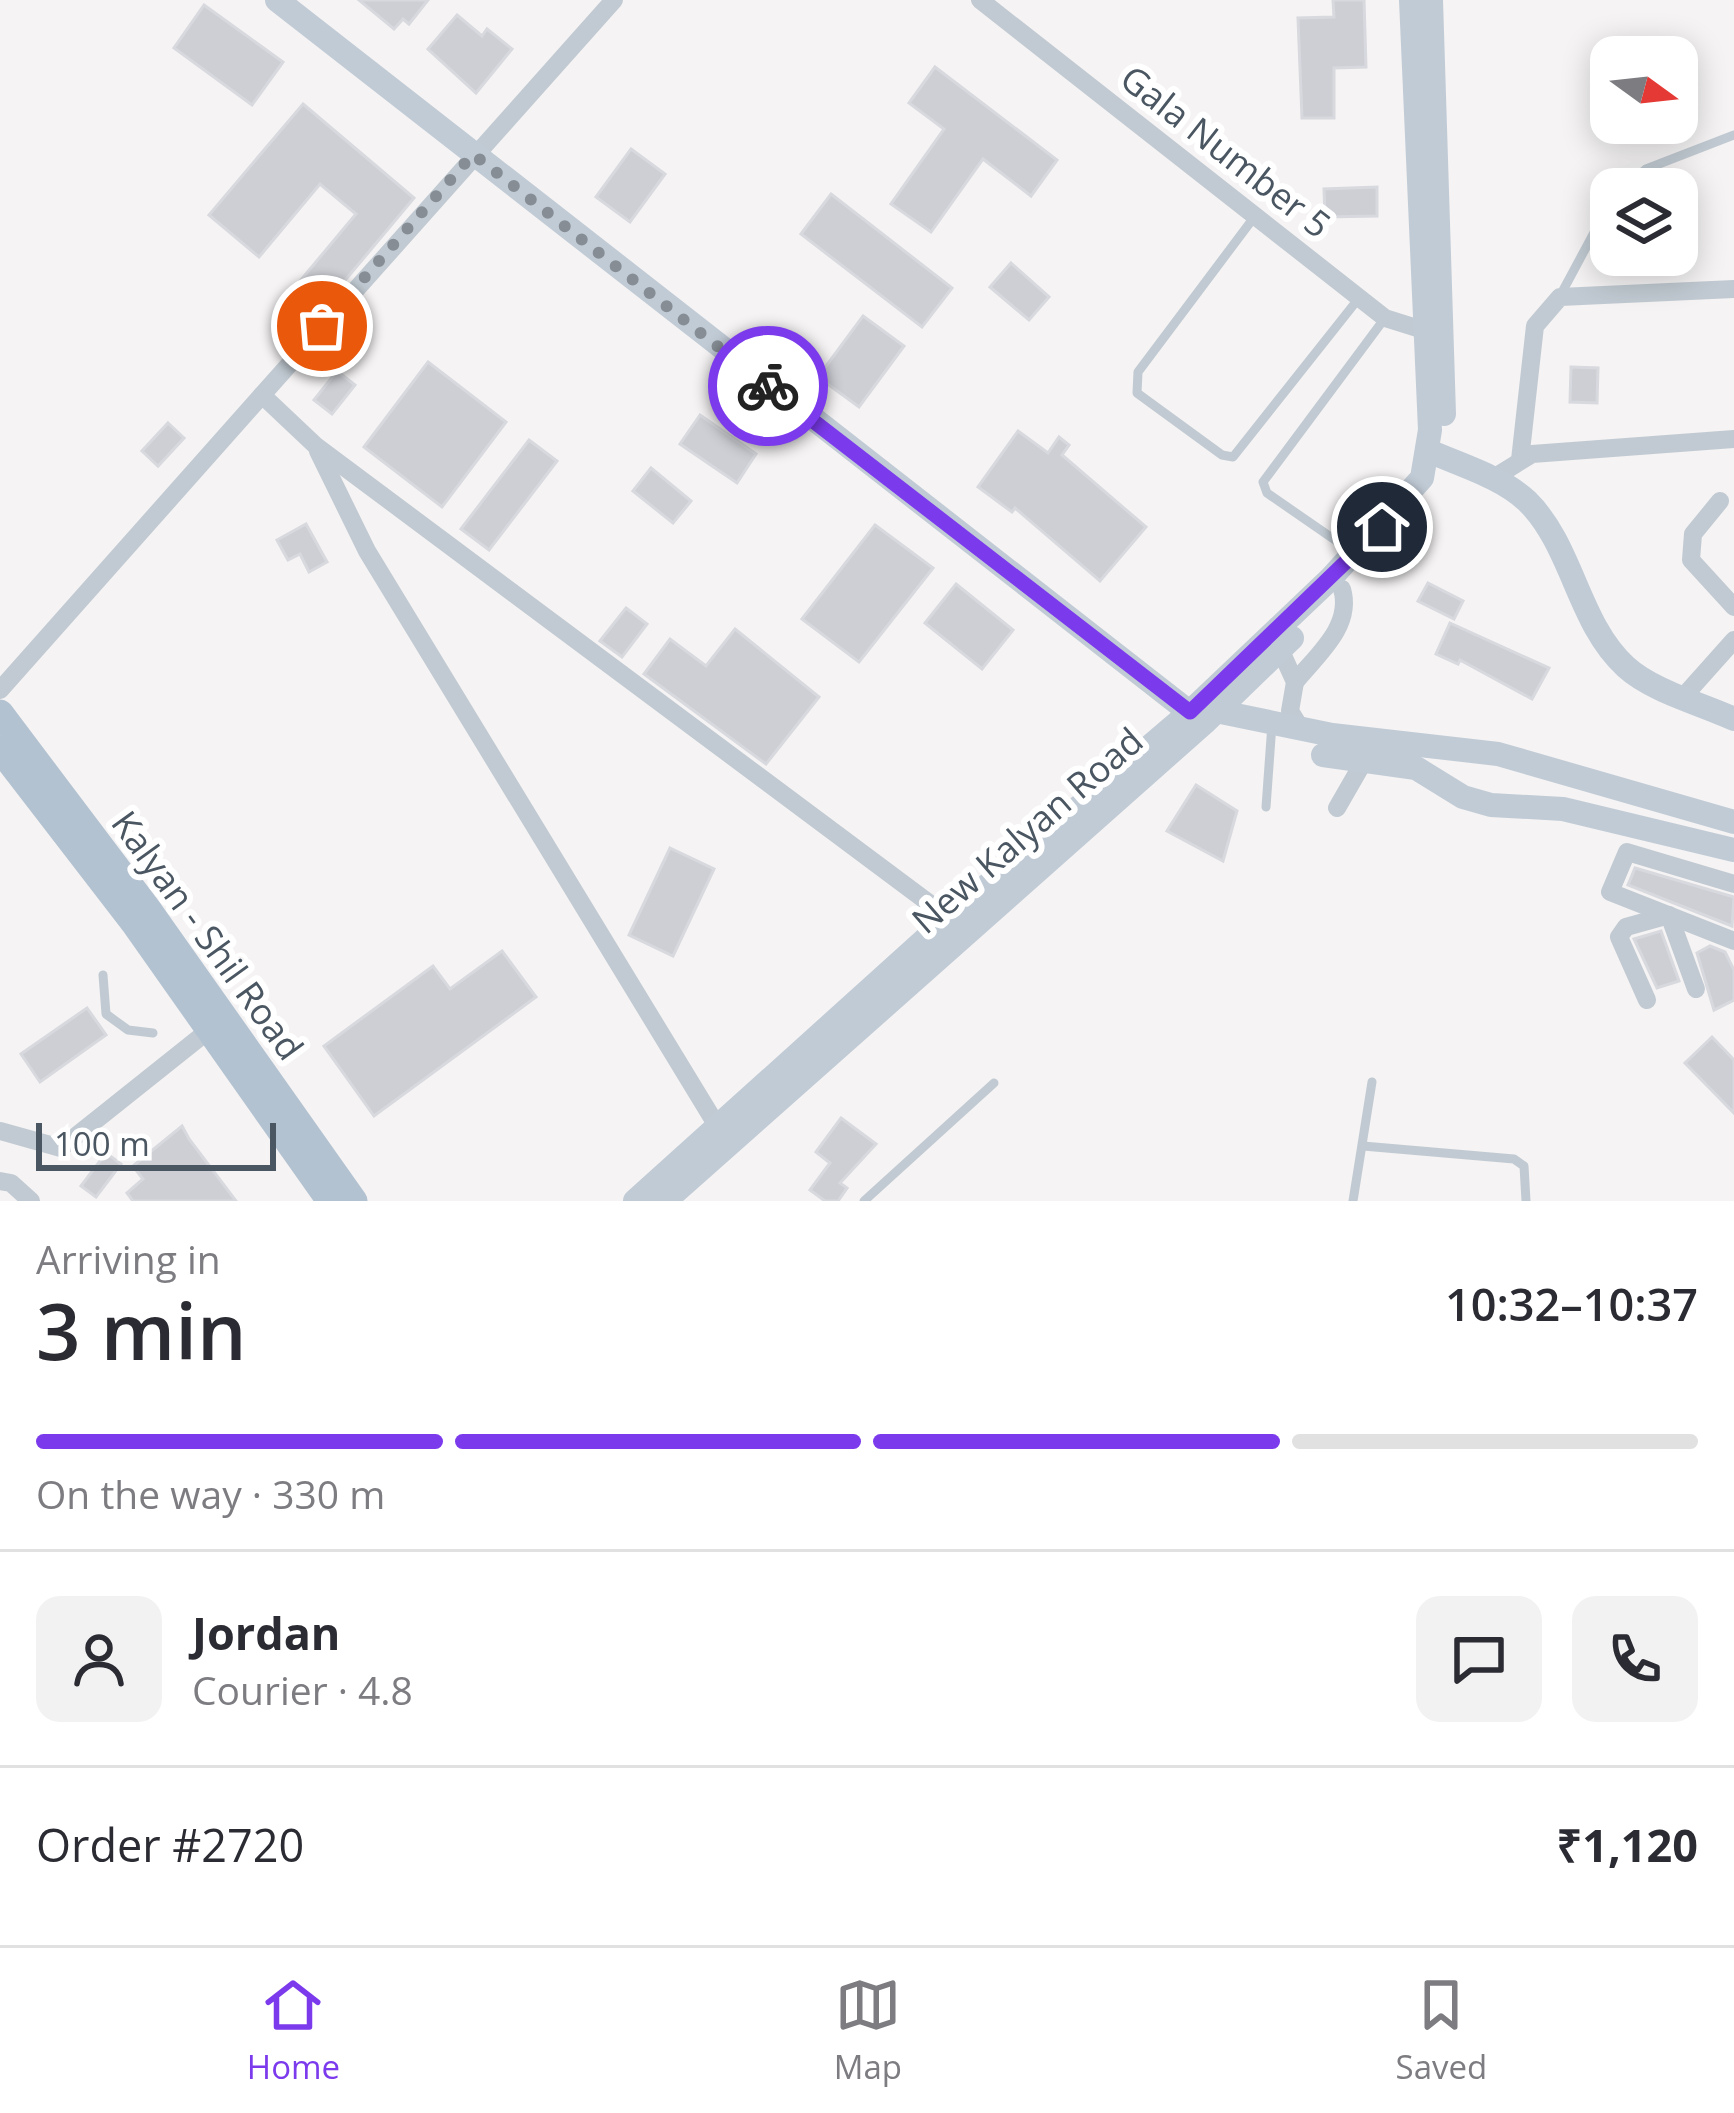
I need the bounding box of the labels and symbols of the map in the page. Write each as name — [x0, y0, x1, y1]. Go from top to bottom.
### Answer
north arrow — [1590, 36, 1698, 144]
street label: Gala Number 5 — [1111, 53, 1341, 249]
pin — [271, 275, 373, 377]
courier — [708, 326, 828, 446]
pin — [1331, 476, 1433, 578]
street label: New Kalyan Road — [901, 716, 1153, 944]
street label: Kalyan - Shil Road — [101, 801, 315, 1069]
scale bar — [36, 1117, 276, 1170]

